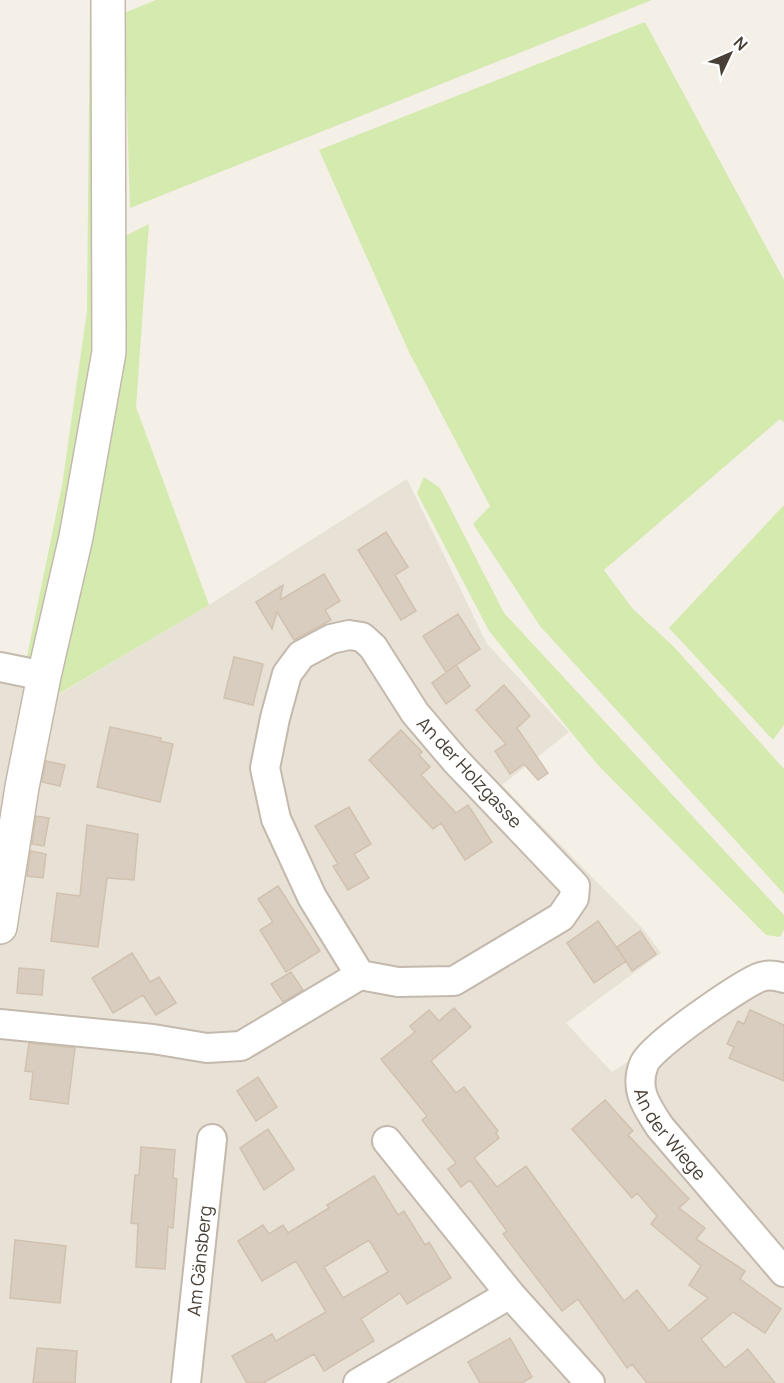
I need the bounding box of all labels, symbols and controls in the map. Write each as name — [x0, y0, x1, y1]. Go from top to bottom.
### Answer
north arrow — [700, 24, 760, 84]
text: N — [729, 32, 753, 55]
street label: An der Holzgasse — [412, 711, 528, 833]
street label: An der Wiege — [629, 1085, 712, 1185]
street label: Am Gänsberg — [181, 1204, 217, 1317]

